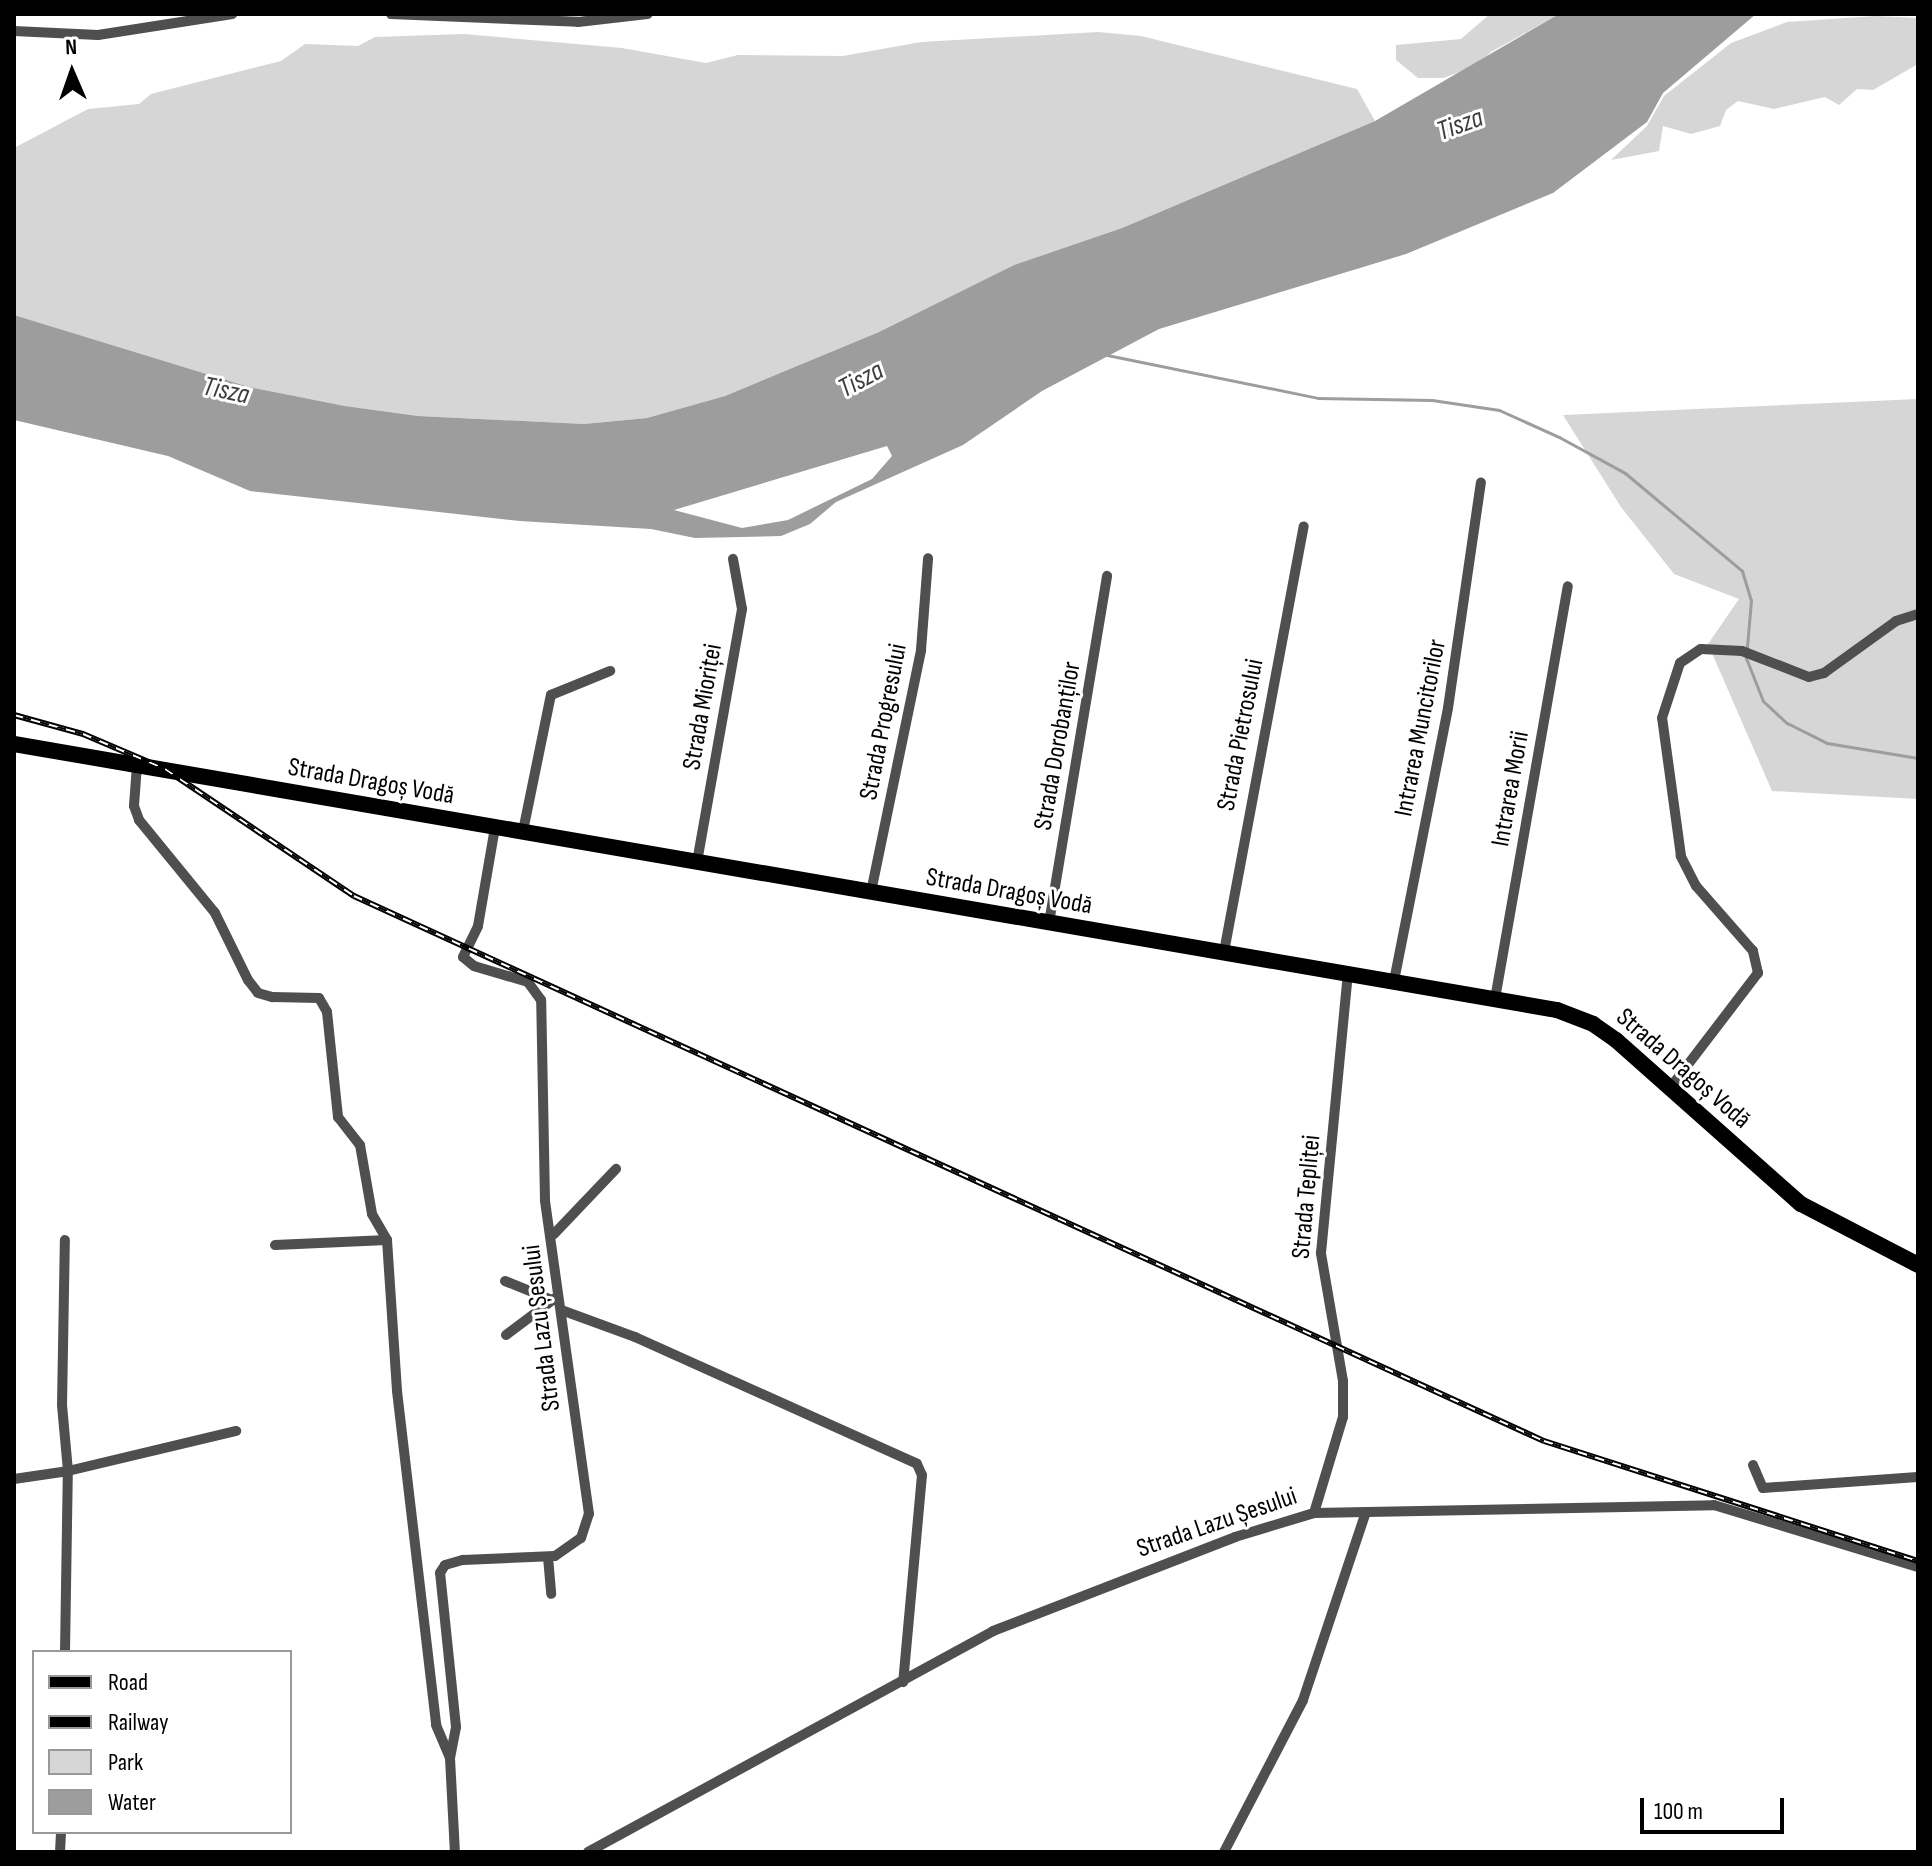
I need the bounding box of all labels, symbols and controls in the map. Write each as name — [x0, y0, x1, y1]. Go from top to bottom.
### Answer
north arrow — [32, 32, 112, 112]
text: N — [65, 34, 77, 61]
water label: Tisza — [1432, 101, 1488, 149]
water label: Tisza — [833, 354, 889, 406]
water label: Tisza — [200, 370, 252, 412]
street label: Intrarea Muncitorilor — [1389, 637, 1453, 819]
street label: Strada Progresului — [854, 641, 914, 803]
street label: Strada Mioriței — [677, 642, 729, 772]
street label: Strada Pietrosului — [1211, 657, 1271, 813]
street label: Strada Dorobanților — [1028, 659, 1088, 833]
street label: Intrarea Morii — [1486, 729, 1536, 849]
street label: Strada Dragoș Vodă — [286, 752, 456, 812]
street label: Strada Dragoș Vodă — [924, 862, 1094, 922]
street label: Strada Dragoș Vodă — [1609, 1002, 1757, 1136]
street label: Strada Tepliței — [1286, 1134, 1328, 1260]
street label: Strada Lazu Șesului — [516, 1243, 568, 1413]
street label: Strada Lazu Șesului — [1133, 1481, 1301, 1565]
legend — [32, 1650, 292, 1834]
text: Road — [108, 1668, 148, 1697]
text: Railway — [108, 1708, 168, 1737]
text: Park — [108, 1748, 143, 1777]
scale bar — [1644, 1782, 1788, 1832]
text: Water — [108, 1788, 156, 1817]
text: 100 m — [1654, 1797, 1703, 1826]

